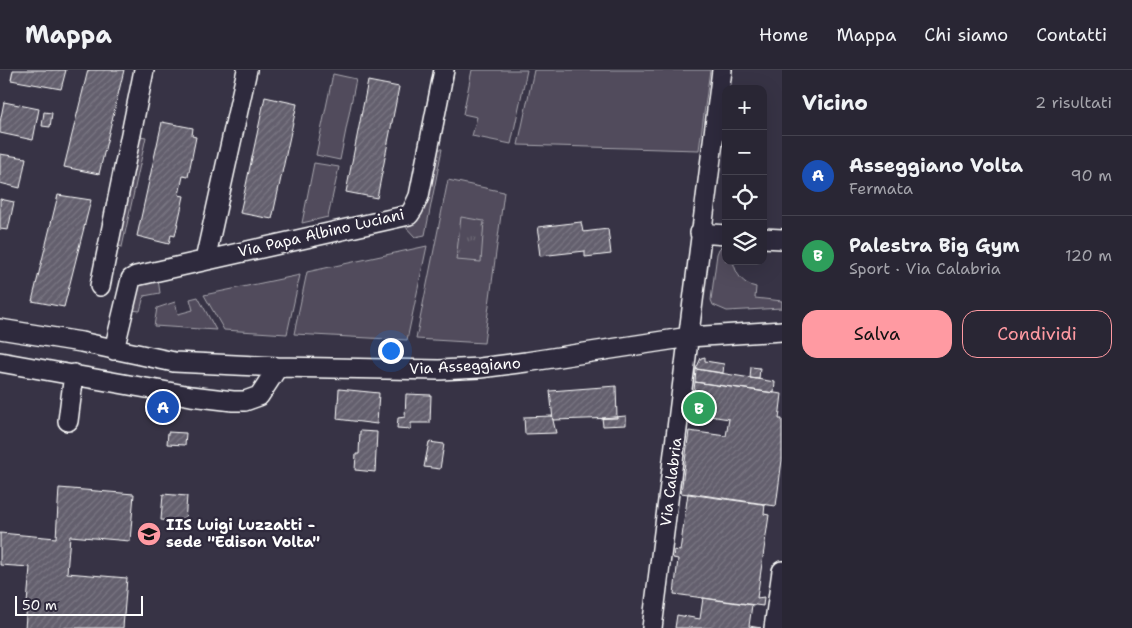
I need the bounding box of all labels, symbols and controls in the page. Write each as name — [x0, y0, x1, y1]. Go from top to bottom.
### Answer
text: Mappa — [25, 19, 112, 51]
text: Home — [759, 23, 808, 47]
text: Mappa — [836, 23, 896, 47]
text: Chi siamo — [924, 23, 1008, 47]
text: Contatti — [1036, 23, 1107, 47]
map controls — [722, 85, 767, 265]
button: + — [722, 85, 767, 130]
text: Vicino — [802, 89, 868, 117]
text: 2 risultati — [1035, 92, 1112, 113]
button: − — [722, 130, 767, 175]
text: Asseggiano Volta — [849, 153, 1023, 178]
text: A — [812, 165, 824, 186]
text: 90 m — [1071, 165, 1112, 186]
button: locate — [722, 175, 767, 220]
text: Fermata — [849, 178, 913, 199]
street label: Via Papa Albino Luciani — [236, 204, 406, 262]
button: layers — [722, 220, 767, 265]
text: Palestra Big Gym — [849, 233, 1020, 258]
text: B — [813, 245, 823, 266]
text: 120 m — [1065, 245, 1112, 266]
text: Sport · Via Calabria — [849, 258, 1001, 279]
button: Salva — [802, 310, 952, 358]
button: Condividi — [962, 310, 1112, 358]
your location — [378, 338, 404, 364]
street label: Via Asseggiano — [409, 353, 521, 379]
pin: A — [147, 388, 179, 426]
pin: B — [683, 389, 715, 427]
street label: Via Calabria — [656, 436, 686, 528]
place label: IIS Luigi Luzzatti - sede "Edison Volta" — [166, 515, 320, 552]
school or university icon: IIS Luigi Luzzatti - sede "Edison Volta" — [136, 521, 162, 547]
scale bar — [15, 593, 142, 616]
text: 50 m — [22, 596, 57, 614]

